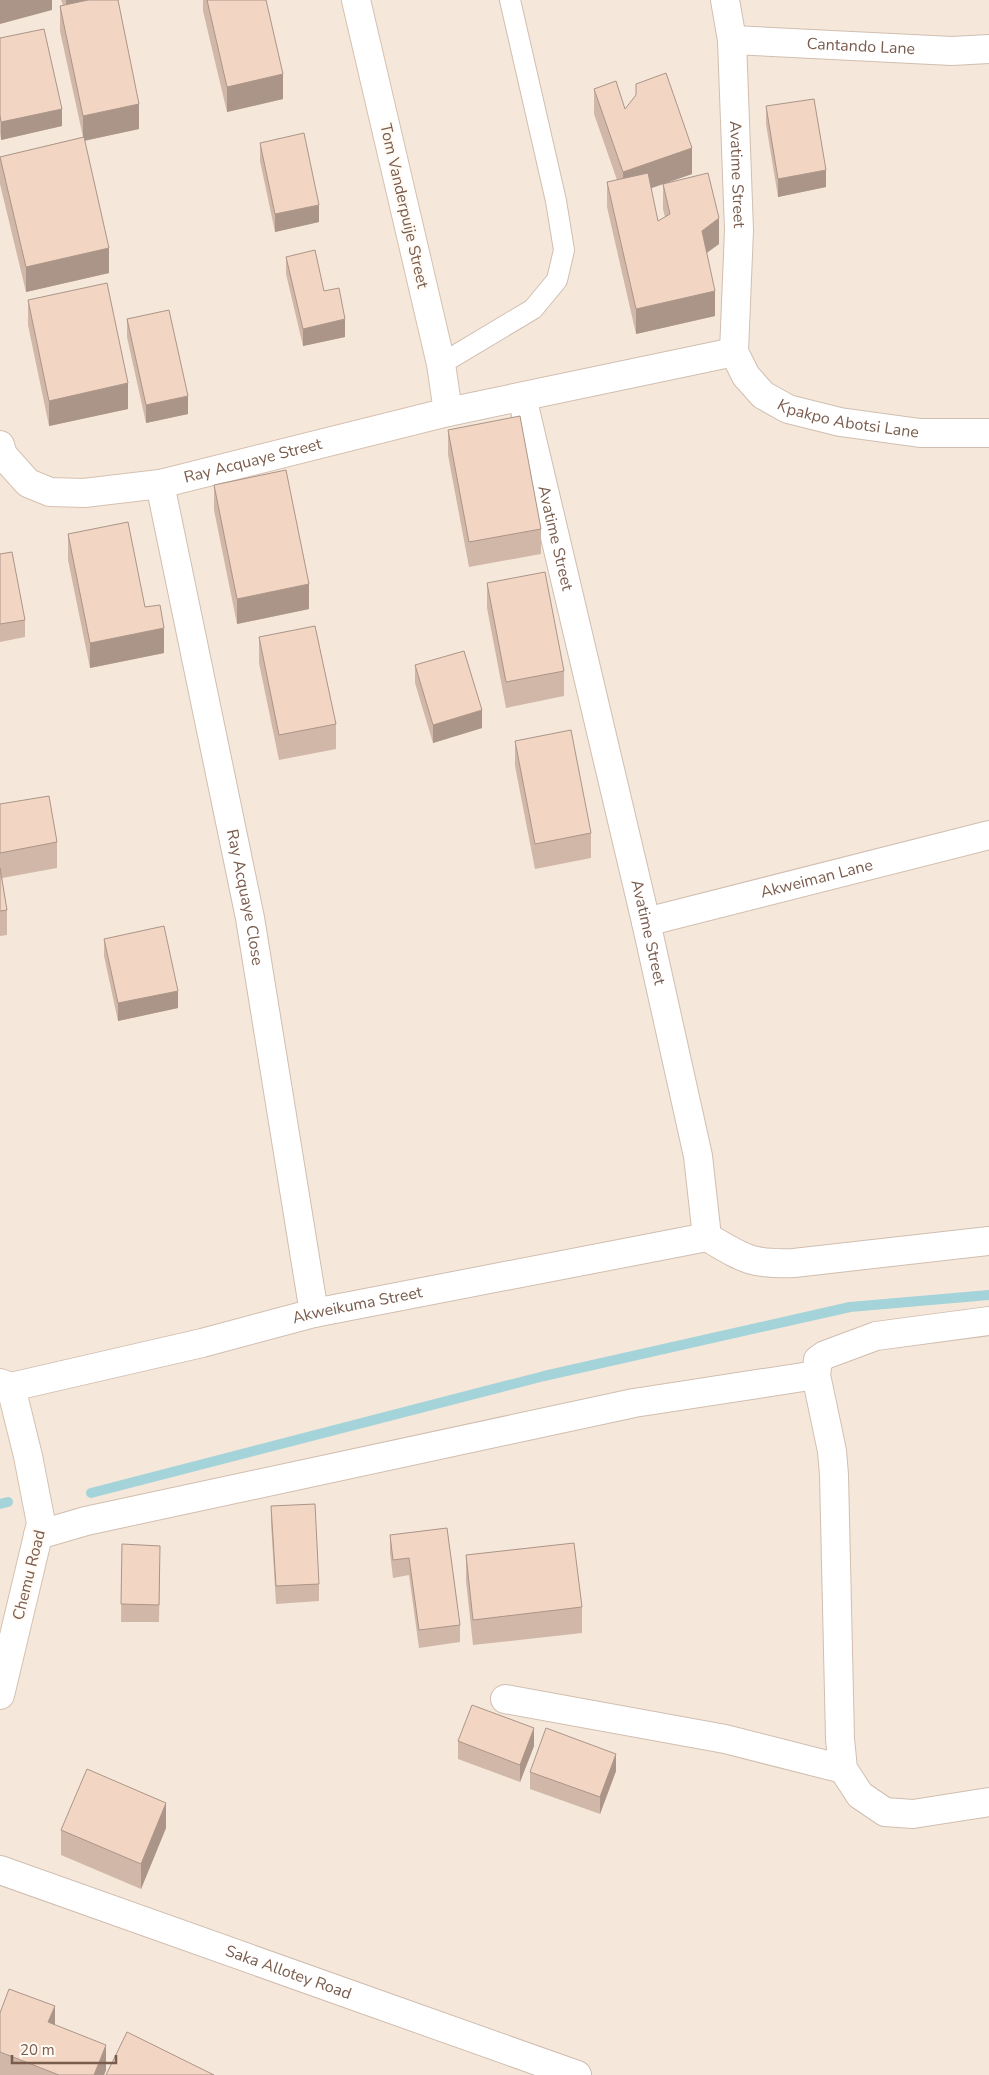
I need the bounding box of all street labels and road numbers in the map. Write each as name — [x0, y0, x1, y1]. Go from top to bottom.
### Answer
street label: Cantando Lane — [806, 33, 916, 60]
street label: Avatime Street — [724, 120, 750, 229]
street label: Tom Vanderpuije Street — [374, 121, 434, 291]
street label: Kpakpo Abotsi Lane — [773, 394, 920, 444]
street label: Ray Acquaye Street — [182, 433, 325, 489]
street label: Avatime Street — [532, 483, 578, 593]
street label: Ray Acquaye Close — [221, 827, 269, 967]
street label: Akweiman Lane — [758, 854, 875, 904]
street label: Avatime Street — [625, 878, 671, 987]
street label: Akweikuma Street — [290, 1281, 425, 1329]
street label: Chemu Road — [7, 1528, 51, 1622]
street label: Saka Allotey Road — [222, 1940, 354, 2005]

